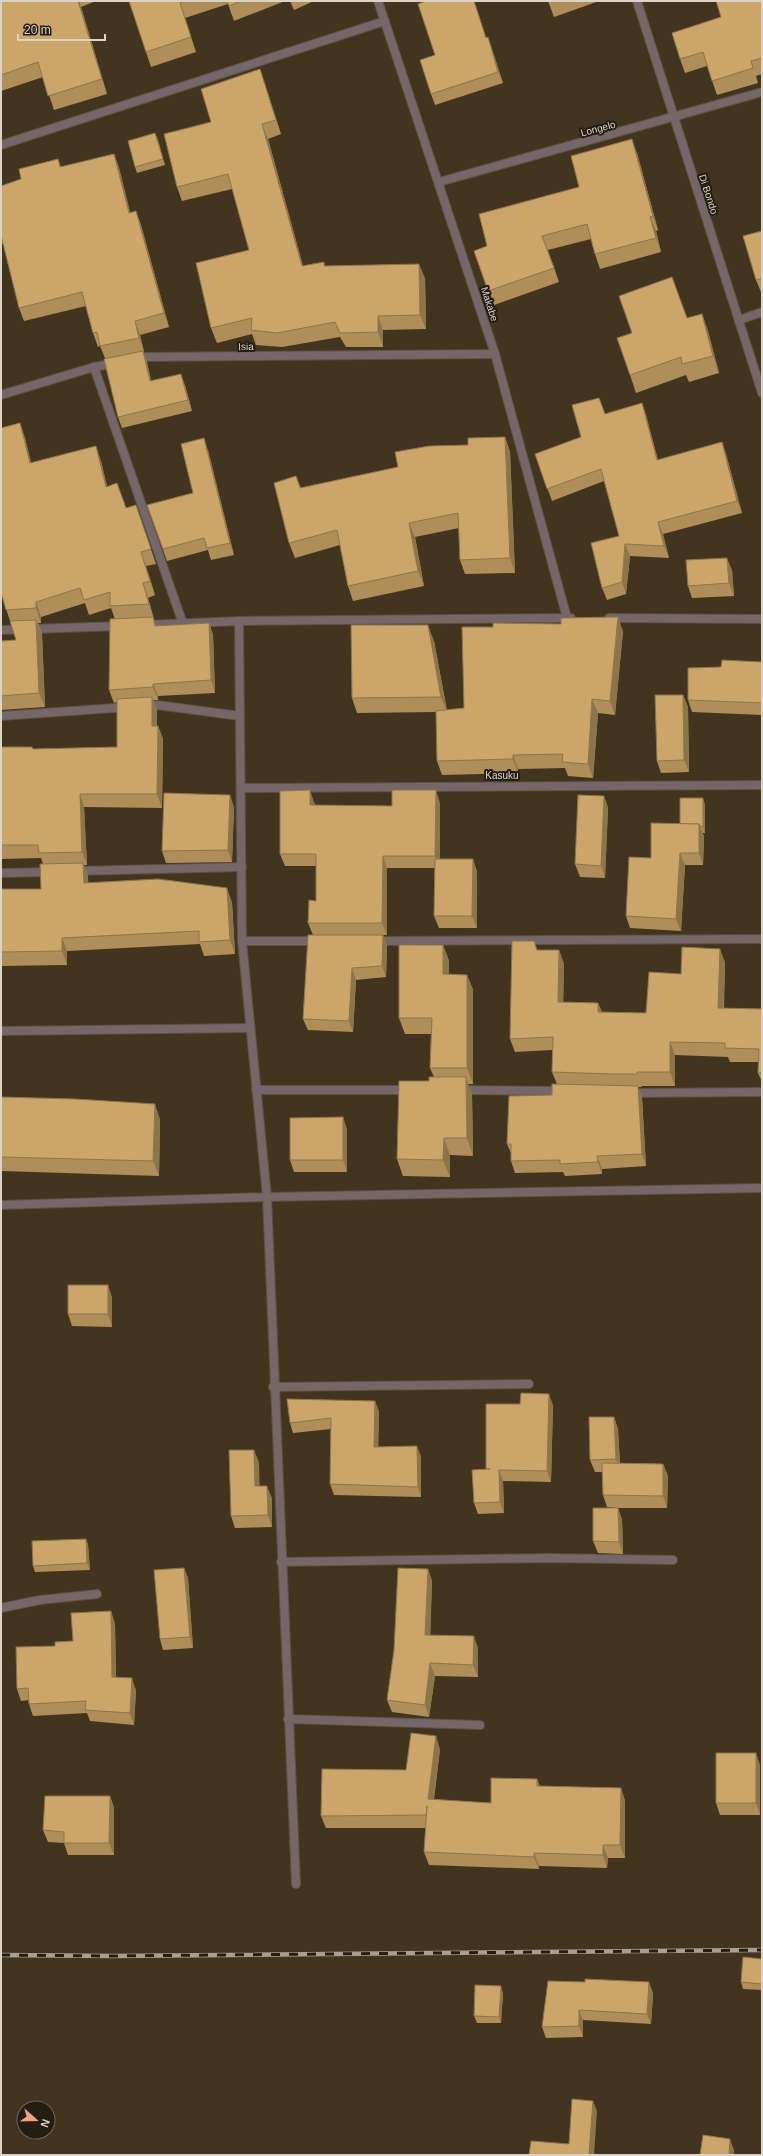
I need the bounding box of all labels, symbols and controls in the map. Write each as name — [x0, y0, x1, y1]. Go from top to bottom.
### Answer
scale bar — [18, 16, 105, 42]
text: 20 m — [24, 23, 51, 37]
street label: Longelo — [580, 118, 617, 138]
street label: Di Bondo — [697, 173, 720, 216]
street label: Makabe — [479, 286, 500, 323]
street label: Isia — [238, 341, 254, 352]
street label: Kasuku — [485, 770, 519, 781]
north arrow — [16, 2100, 56, 2140]
text: N — [38, 2118, 52, 2129]

